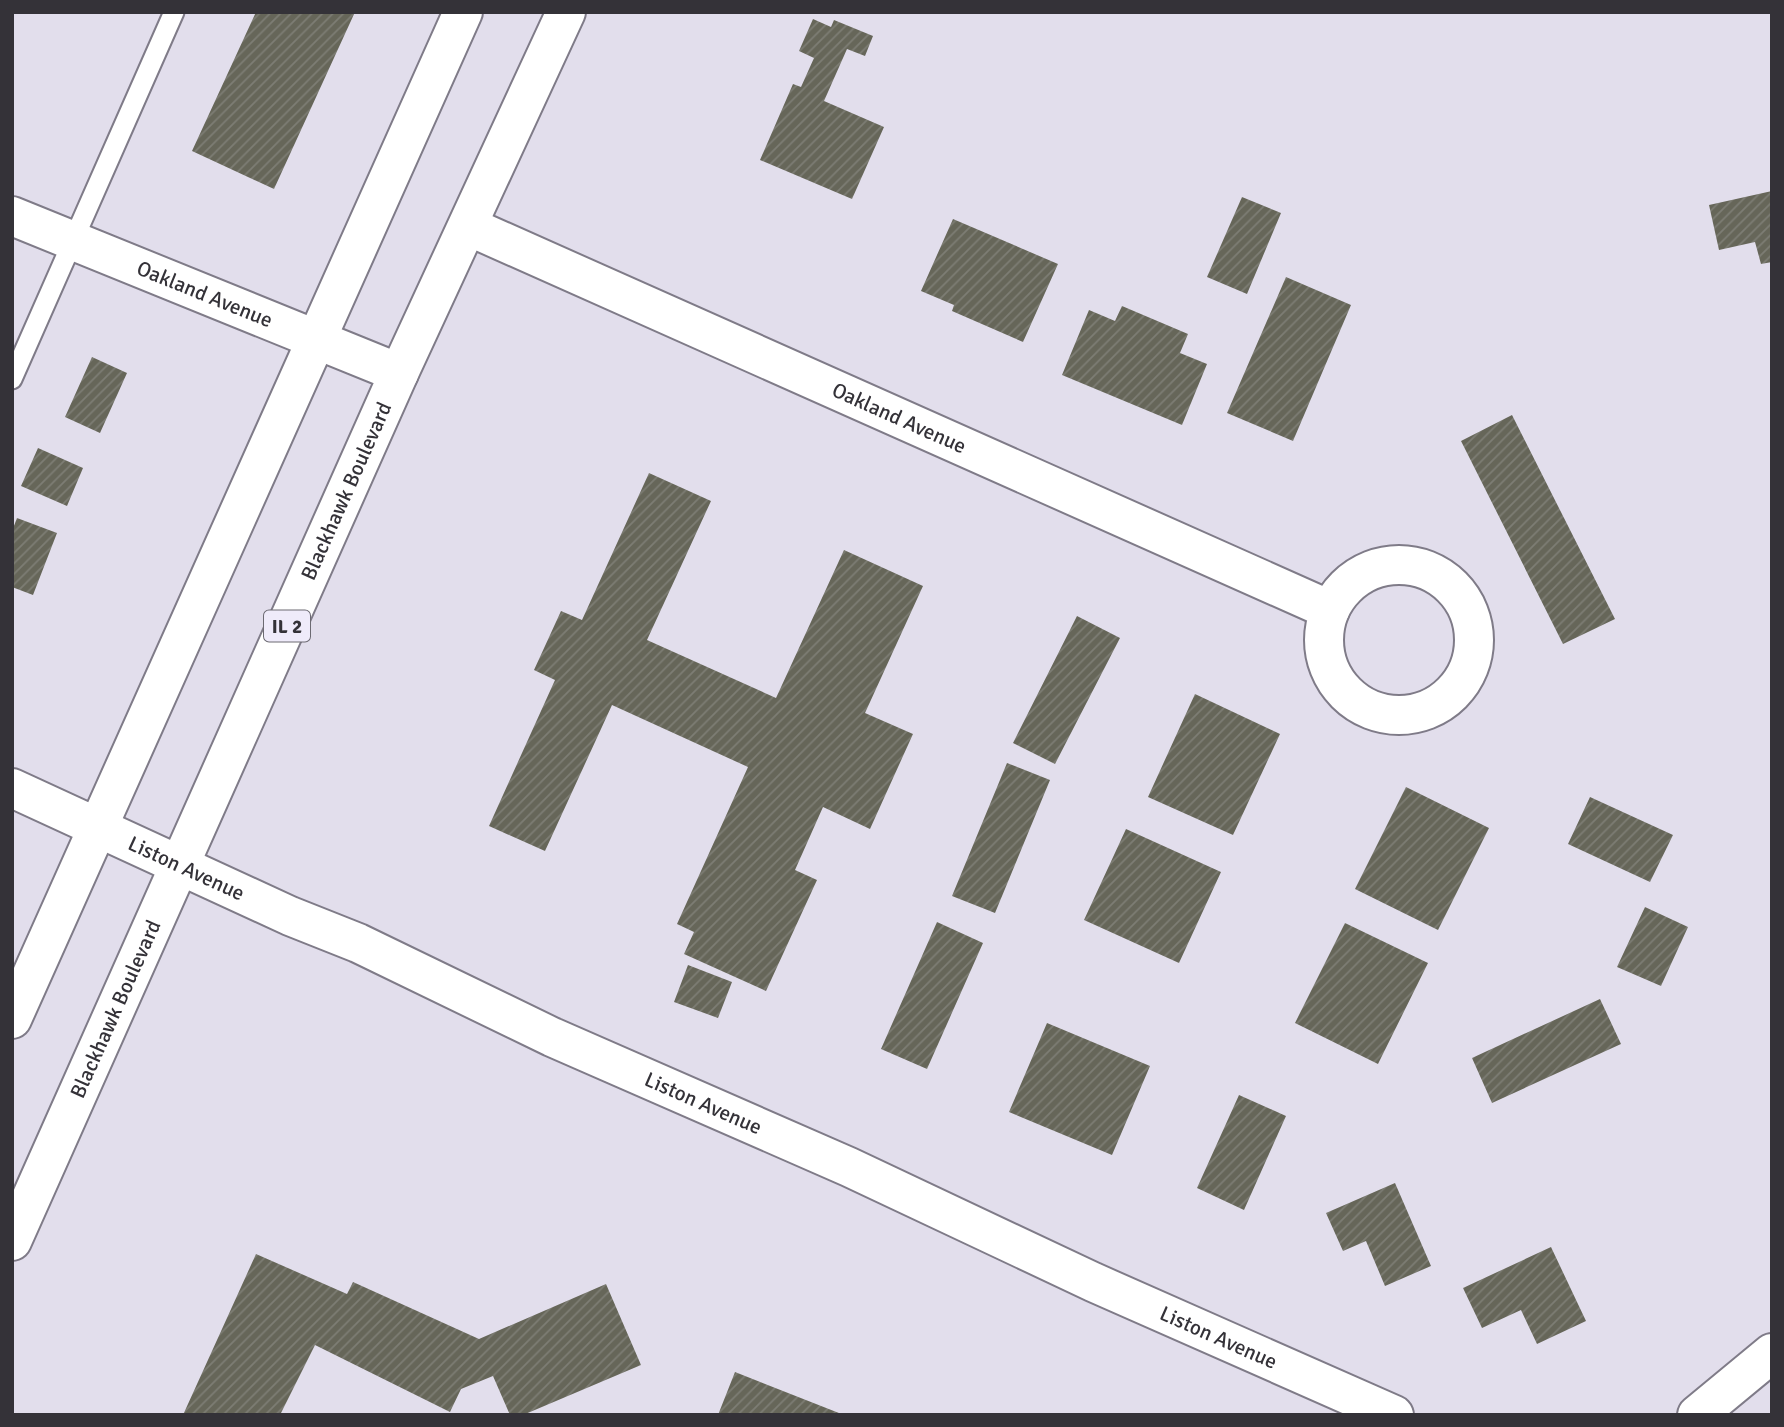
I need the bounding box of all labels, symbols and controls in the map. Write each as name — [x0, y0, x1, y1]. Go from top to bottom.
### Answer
street label: Oakland Avenue — [133, 255, 276, 333]
street label: Oakland Avenue — [828, 377, 970, 459]
street label: Blackhawk Boulevard — [295, 398, 397, 584]
road number: IL 2 — [264, 610, 310, 642]
street label: Liston Avenue — [124, 830, 249, 906]
street label: Blackhawk Boulevard — [64, 916, 166, 1102]
street label: Liston Avenue — [641, 1066, 766, 1140]
street label: Liston Avenue — [1156, 1300, 1281, 1375]

